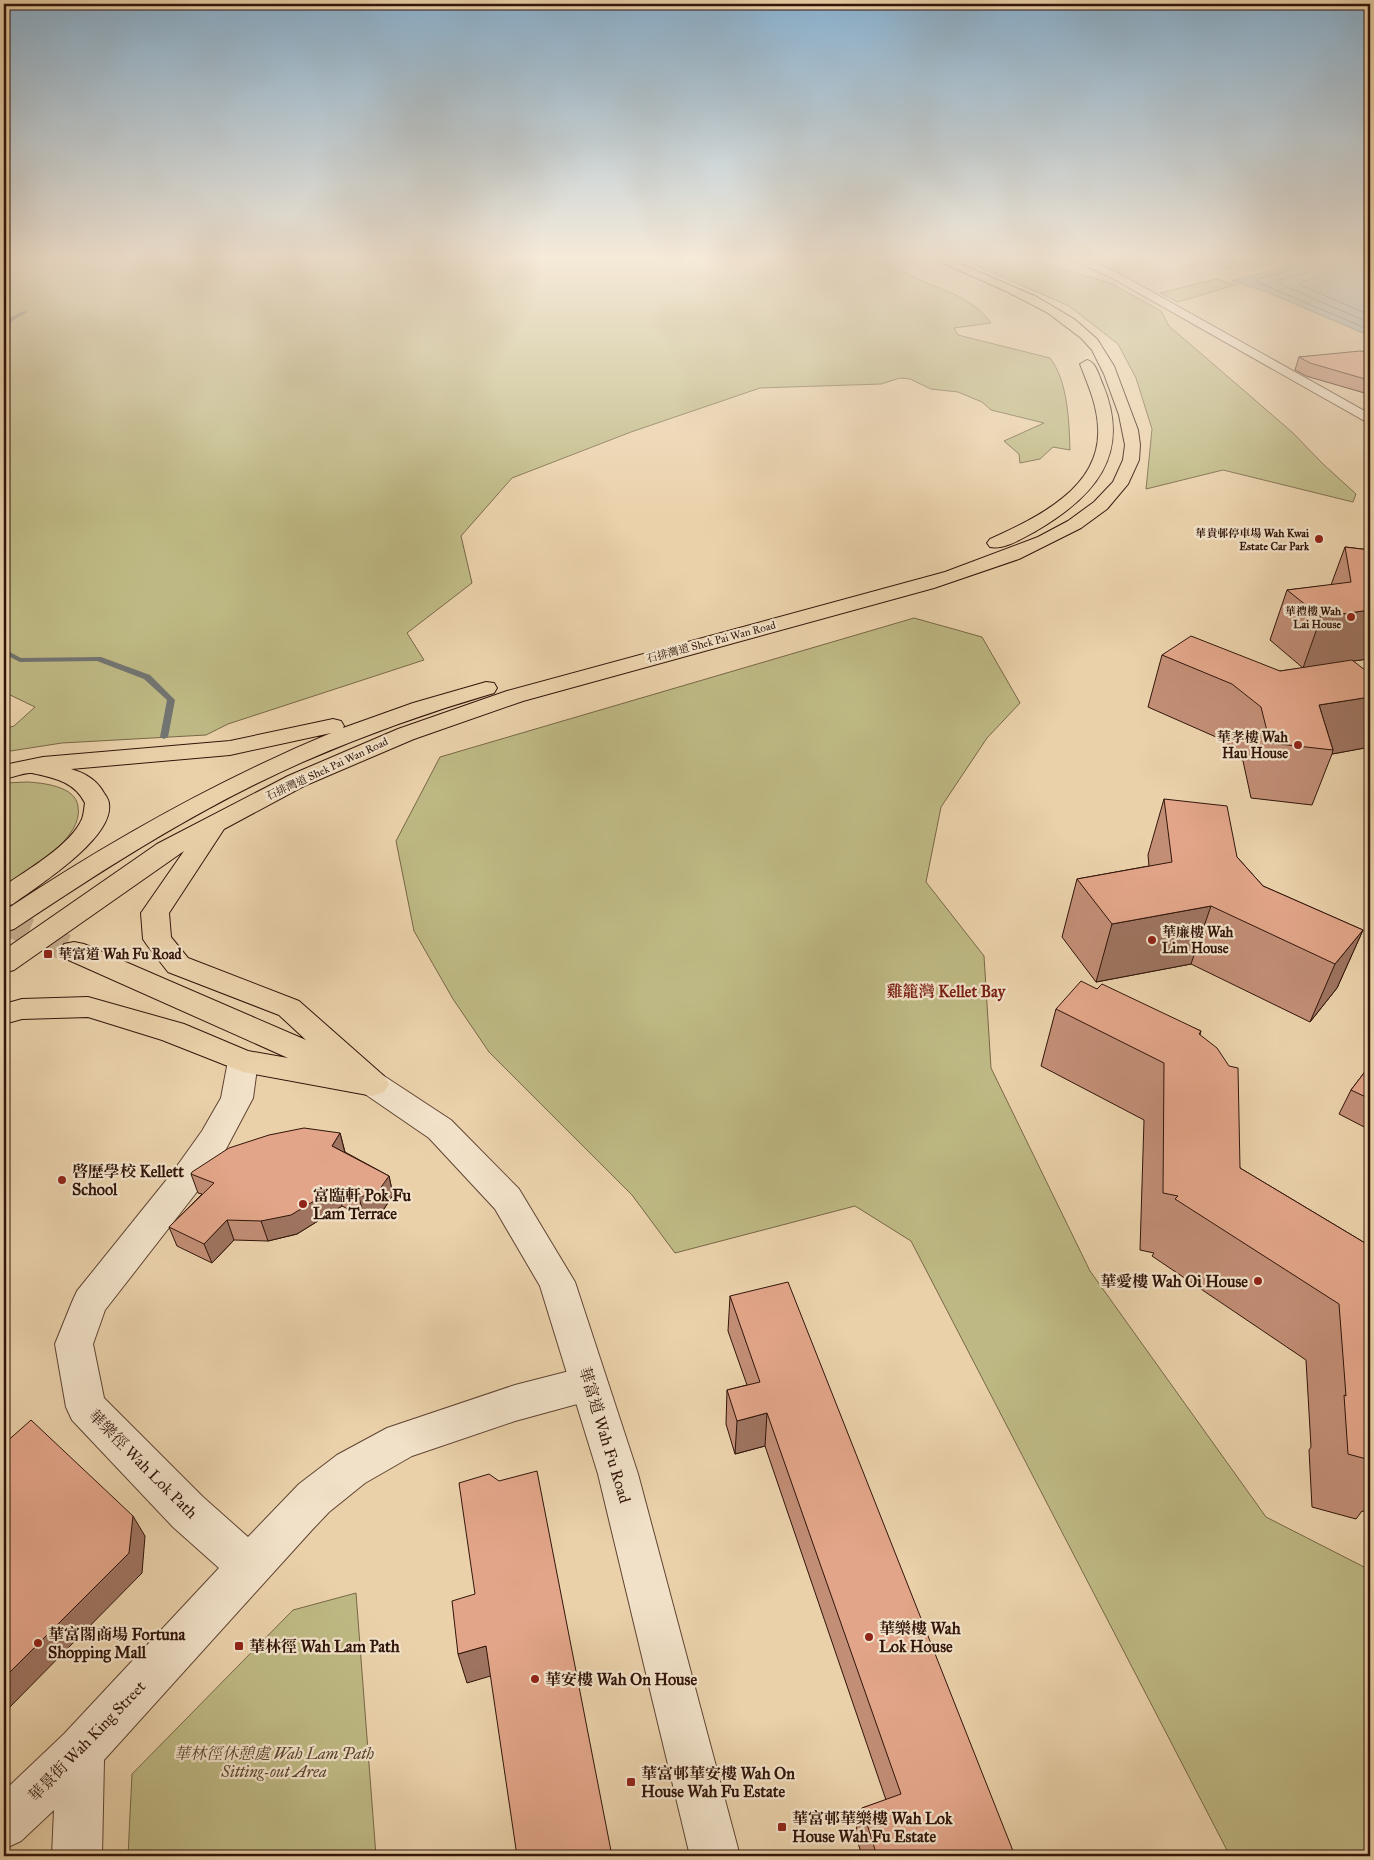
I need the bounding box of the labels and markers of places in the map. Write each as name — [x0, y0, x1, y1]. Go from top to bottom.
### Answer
place label: 華貴邨停車場 Wah Kwai Estate Car Park — [1195, 527, 1310, 553]
marker: 華貴邨停車場 Wah Kwai Estate Car Park — [1313, 533, 1325, 545]
place label: 華禮樓 Wah Lai House — [1285, 605, 1342, 631]
marker: 華禮樓 Wah Lai House — [1345, 611, 1357, 623]
place label: 華孝樓 Wah Hau House — [1217, 729, 1288, 762]
marker: 華孝樓 Wah Hau House — [1292, 739, 1304, 751]
place label: 華廉樓 Wah Lim House — [1162, 924, 1234, 957]
marker: 華廉樓 Wah Lim House — [1146, 934, 1158, 946]
place label: 華富道 Wah Fu Road — [58, 946, 183, 963]
marker: 華富道 Wah Fu Road — [42, 948, 54, 960]
place label: 啓歷學校 Kellett School — [72, 1162, 184, 1199]
marker: 啓歷學校 Kellett School — [56, 1174, 68, 1186]
place label: 富臨軒 Pok Fu Lam Terrace — [313, 1186, 411, 1223]
marker: 富臨軒 Pok Fu Lam Terrace — [297, 1198, 309, 1210]
place label: 華愛樓 Wah Oi House — [1100, 1272, 1248, 1291]
marker: 華愛樓 Wah Oi House — [1252, 1275, 1264, 1287]
place label: 華樂樓 Wah Lok House — [879, 1619, 961, 1656]
place label: 華富閣商場 Fortuna Shopping Mall — [48, 1625, 187, 1663]
marker: 華樂樓 Wah Lok House — [863, 1631, 875, 1643]
marker: 華富閣商場 Fortuna Shopping Mall — [32, 1637, 44, 1649]
place label: 華林徑 Wah Lam Path — [249, 1637, 400, 1656]
marker: 華林徑 Wah Lam Path — [233, 1640, 245, 1652]
place label: 華安樓 Wah On House — [545, 1670, 697, 1689]
marker: 華安樓 Wah On House — [529, 1673, 541, 1685]
place label: 華富邨華安樓 Wah On House Wah Fu Estate — [641, 1764, 795, 1801]
marker: 華富邨華安樓 Wah On House Wah Fu Estate — [625, 1776, 637, 1788]
place label: 華富邨華樂樓 Wah Lok House Wah Fu Estate — [792, 1809, 953, 1846]
marker: 華富邨華樂樓 Wah Lok House Wah Fu Estate — [776, 1821, 788, 1833]

